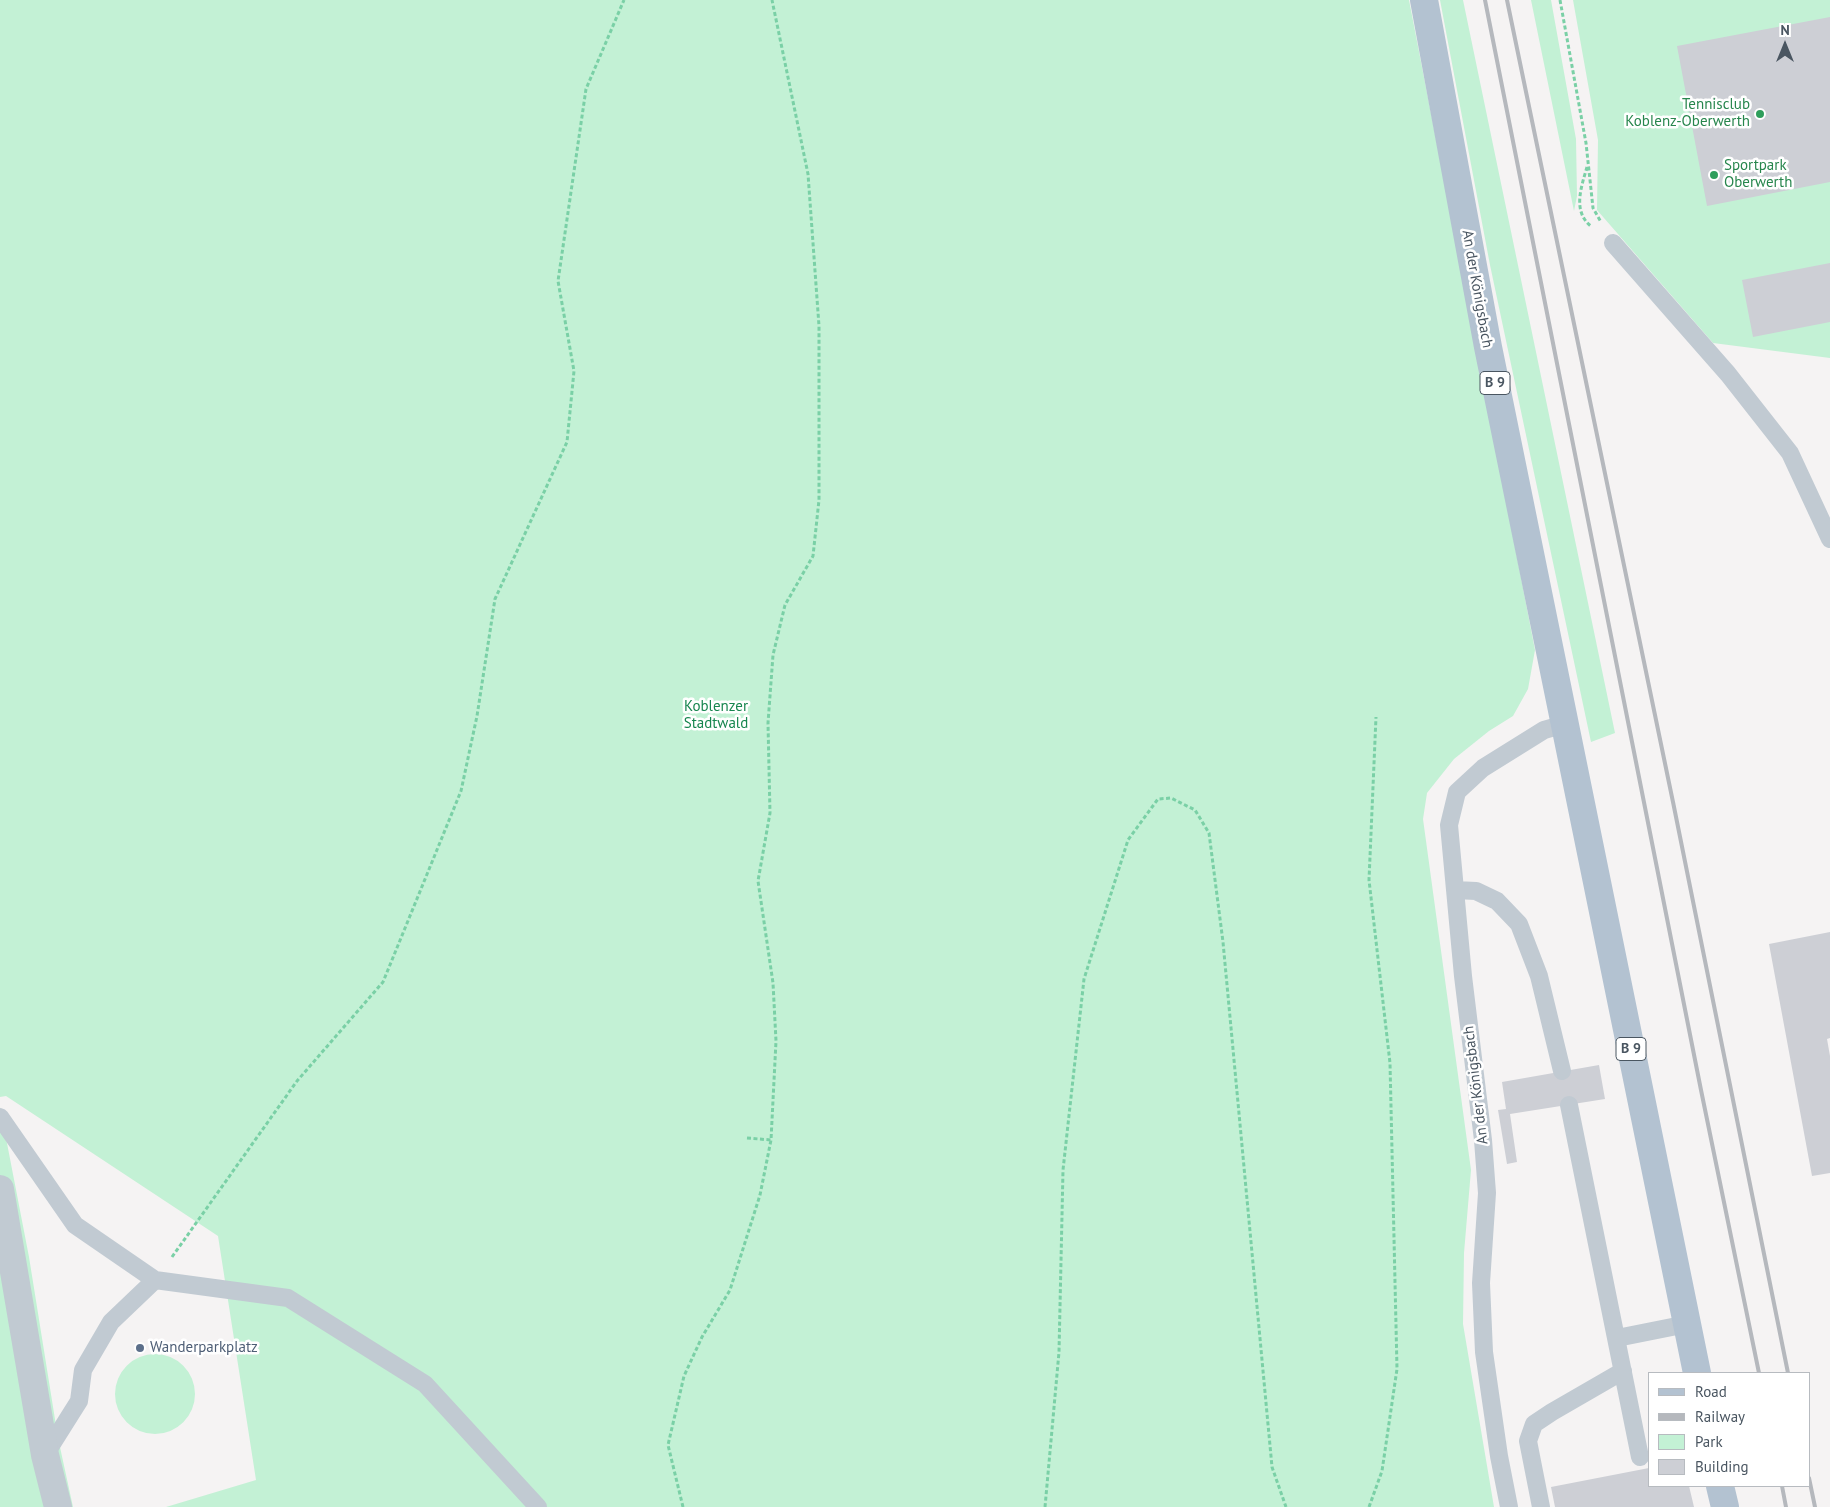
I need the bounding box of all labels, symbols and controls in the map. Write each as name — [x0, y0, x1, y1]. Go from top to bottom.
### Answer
north arrow — [1760, 20, 1810, 70]
text: N — [1780, 21, 1790, 39]
place label: Tennisclub Koblenz-Oberwerth — [1625, 96, 1750, 131]
marker: Tennisclub Koblenz-Oberwerth — [1754, 108, 1766, 120]
place label: Sportpark Oberwerth — [1724, 157, 1792, 192]
marker: Sportpark Oberwerth — [1708, 169, 1720, 181]
street label: An der Königsbach — [1458, 229, 1496, 349]
road number: B 9 — [1480, 372, 1510, 394]
park label: Koblenzer Stadtwald — [684, 698, 748, 733]
street label: An der Königsbach — [1460, 1025, 1492, 1145]
road number: B 9 — [1616, 1038, 1646, 1060]
place label: Wanderparkplatz — [150, 1339, 258, 1357]
marker: Wanderparkplatz — [134, 1342, 146, 1354]
legend — [1648, 1372, 1810, 1487]
text: Road — [1695, 1382, 1727, 1401]
text: Railway — [1695, 1407, 1745, 1426]
text: Park — [1695, 1432, 1723, 1451]
text: Building — [1695, 1457, 1749, 1476]

